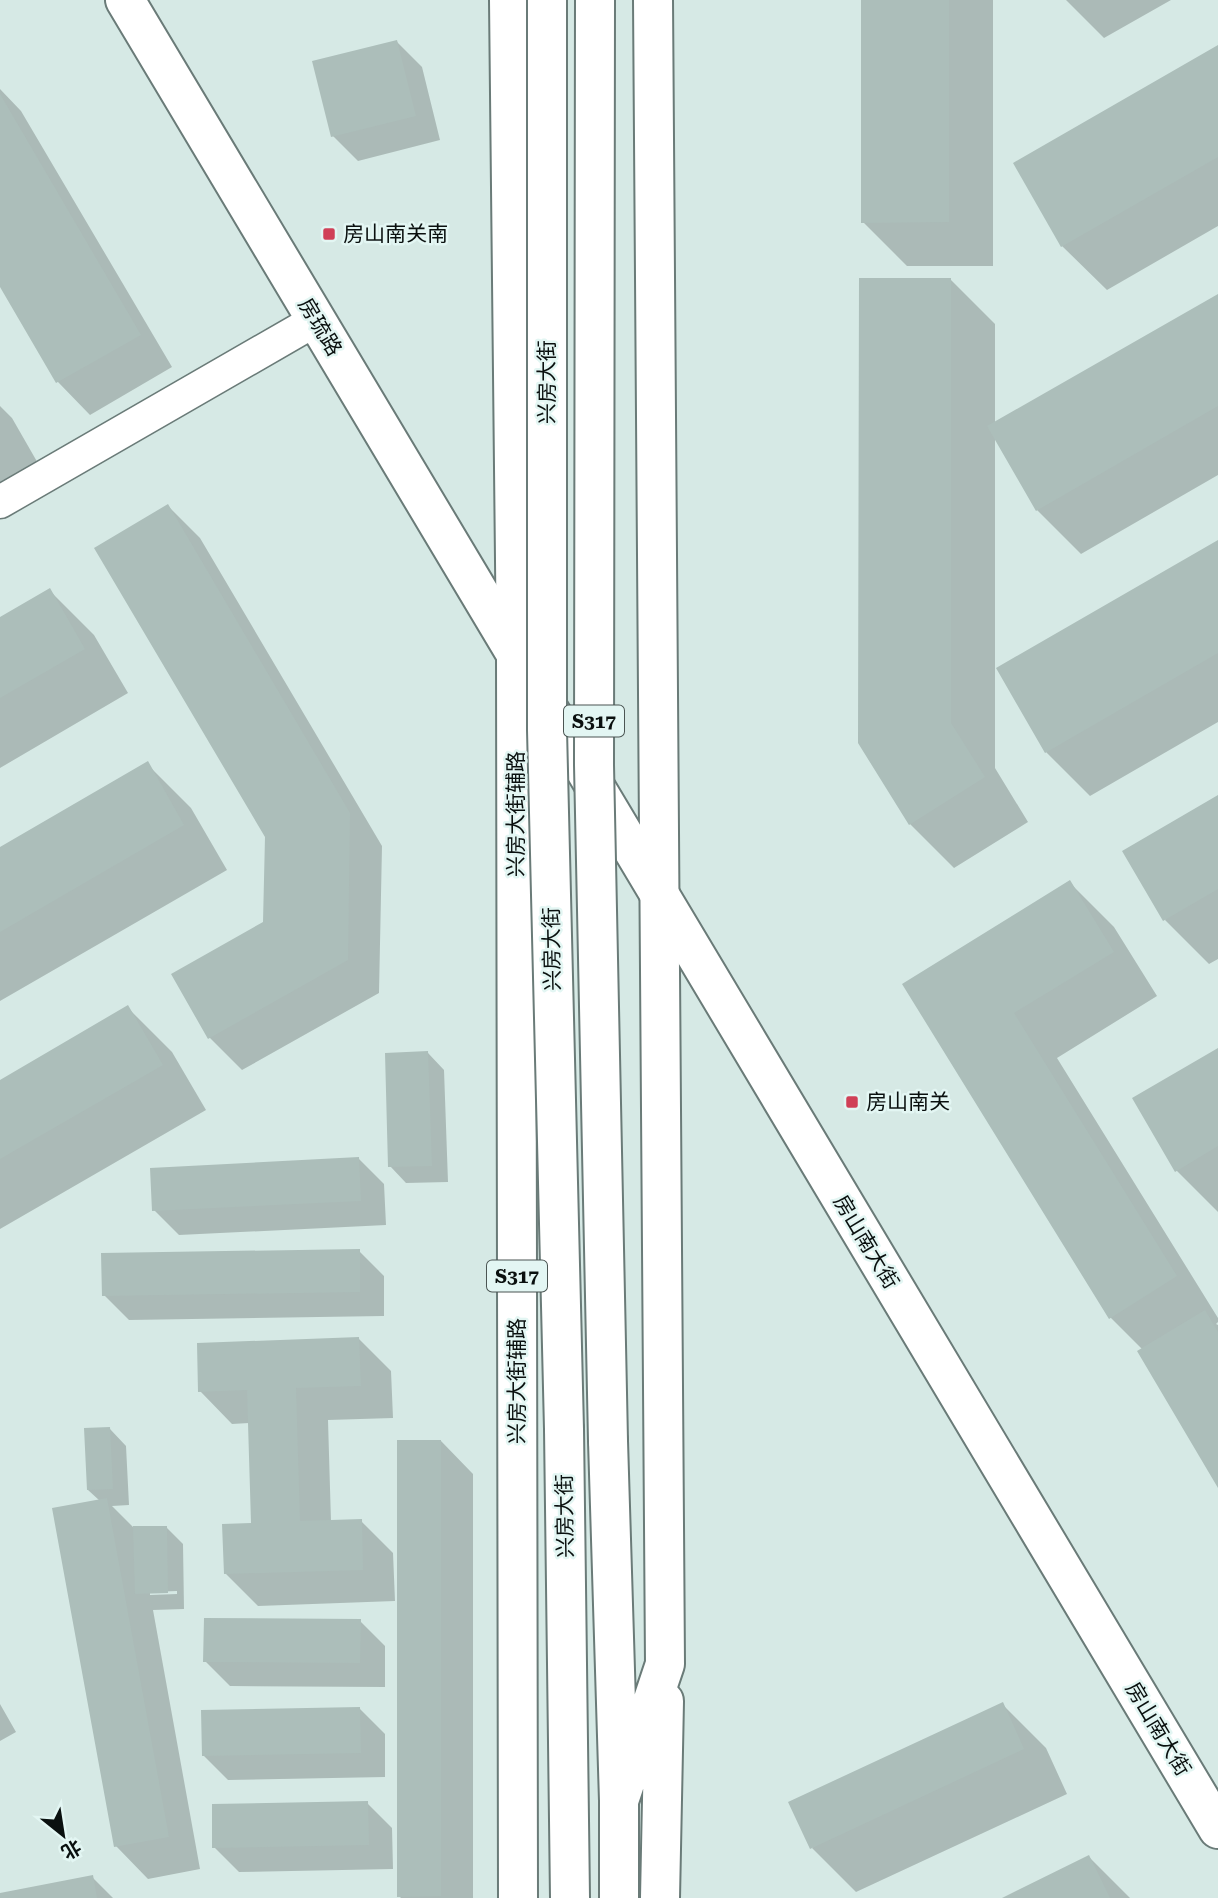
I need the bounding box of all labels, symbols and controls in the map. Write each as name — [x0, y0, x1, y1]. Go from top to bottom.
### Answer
place label: 房山南关南 — [343, 222, 448, 246]
marker: 房山南关南 — [321, 226, 337, 242]
street label: 房琉路 — [293, 294, 347, 360]
street label: 兴房大街 — [535, 340, 559, 424]
road number: S317 — [564, 706, 624, 736]
street label: 兴房大街辅路 — [504, 751, 528, 877]
street label: 兴房大街 — [539, 907, 565, 991]
place label: 房山南关 — [866, 1090, 950, 1114]
marker: 房山南关 — [844, 1094, 860, 1110]
street label: 房山南大街 — [829, 1191, 903, 1293]
road number: S317 — [487, 1260, 547, 1292]
street label: 兴房大街辅路 — [505, 1318, 529, 1444]
street label: 兴房大街 — [552, 1474, 578, 1558]
street label: 房山南大街 — [1121, 1678, 1195, 1780]
north arrow — [28, 1800, 98, 1870]
text: 北 — [57, 1835, 85, 1864]

